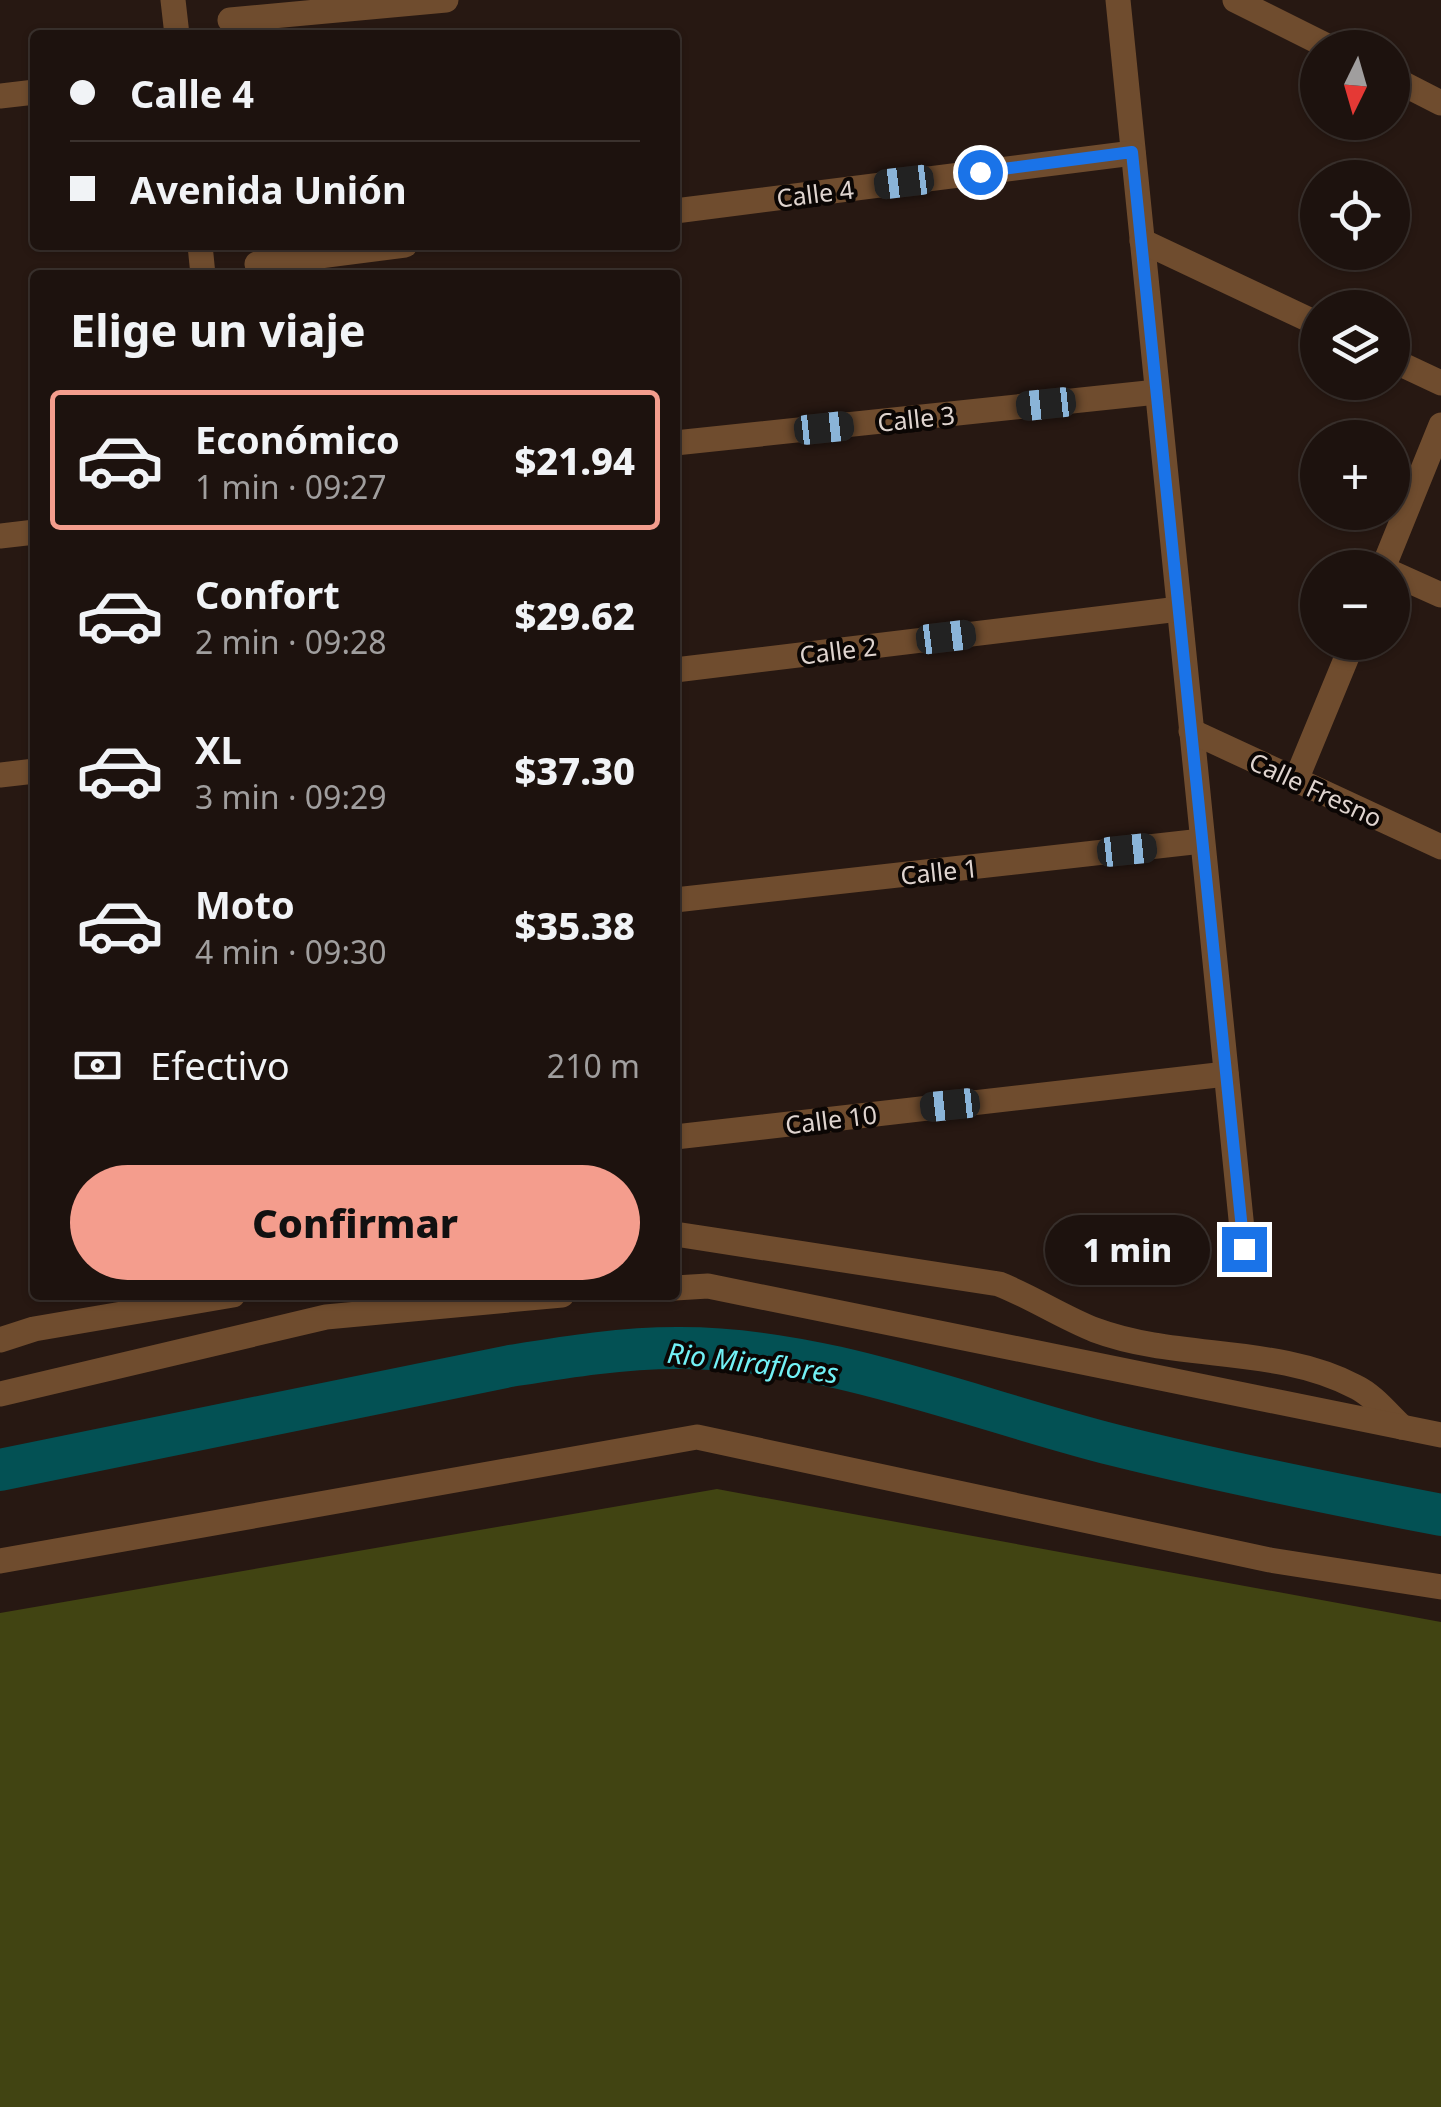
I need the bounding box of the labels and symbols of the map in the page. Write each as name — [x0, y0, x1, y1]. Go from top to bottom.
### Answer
north arrow — [1300, 30, 1410, 140]
route start — [958, 150, 1003, 195]
car — [872, 163, 936, 201]
street label: Calle 4 — [774, 171, 856, 215]
car — [1015, 386, 1077, 422]
street label: Calle 3 — [876, 397, 956, 439]
car — [793, 410, 855, 446]
car — [914, 618, 978, 656]
street label: Calle 2 — [797, 628, 879, 672]
street label: Calle Fresno — [1244, 743, 1388, 835]
car — [1096, 832, 1158, 868]
street label: Calle 1 — [899, 850, 979, 892]
car — [919, 1087, 981, 1123]
street label: Calle 10 — [783, 1097, 879, 1141]
callout: 1 min — [1044, 1214, 1209, 1284]
route end — [1222, 1227, 1267, 1272]
water label: Rio Miraflores — [665, 1333, 841, 1391]

